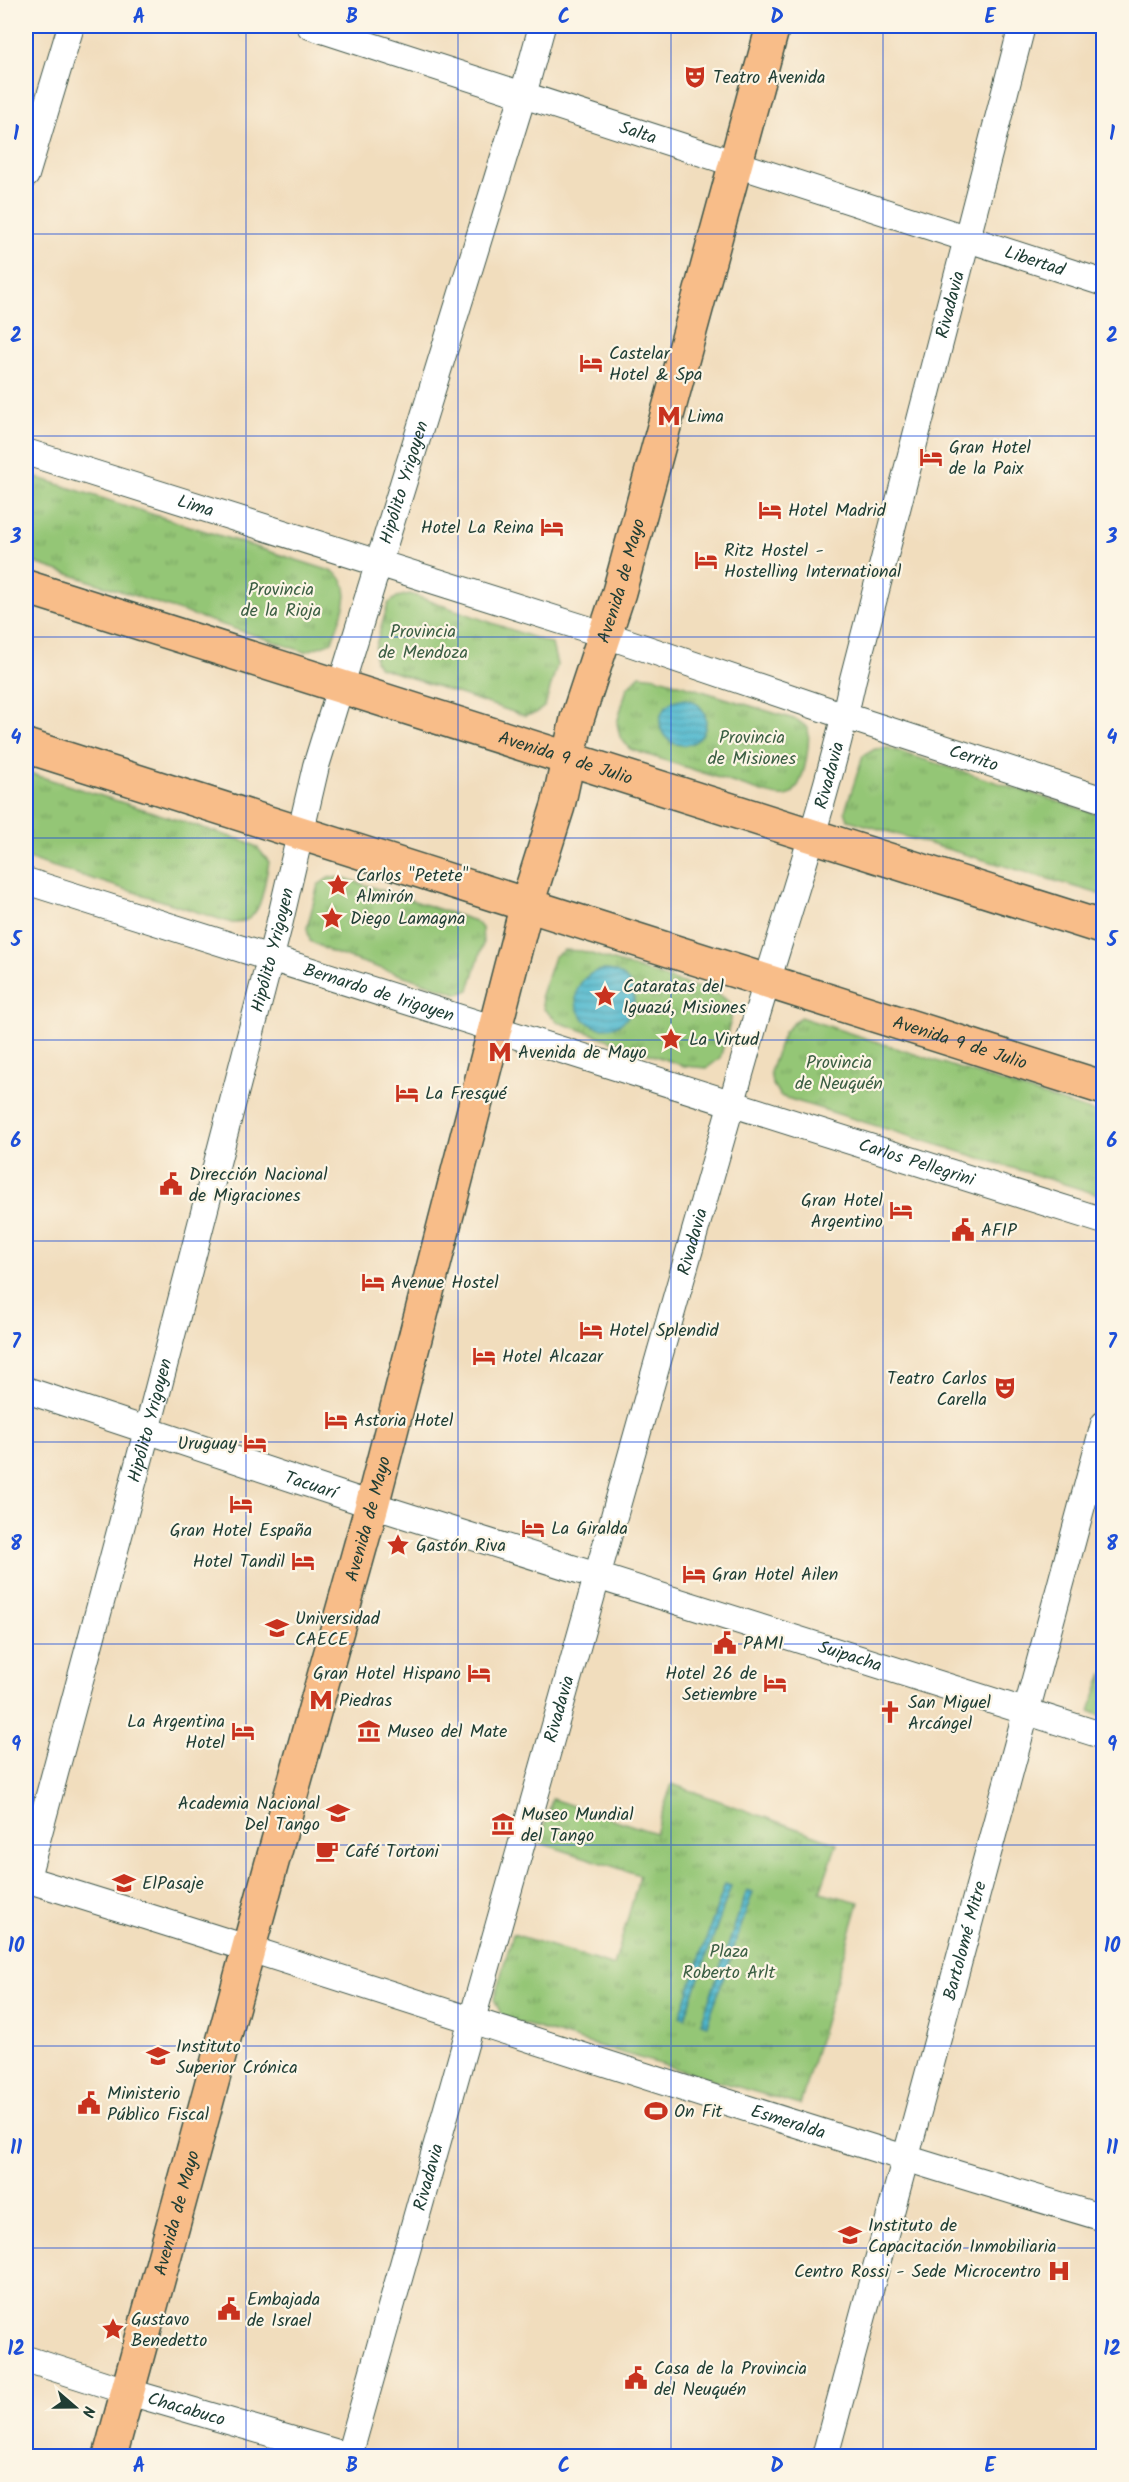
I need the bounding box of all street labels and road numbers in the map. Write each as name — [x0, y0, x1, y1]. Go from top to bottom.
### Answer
street label: Salta — [615, 114, 660, 153]
street label: Libertad — [1001, 239, 1069, 286]
street label: Rivadavia — [929, 268, 974, 342]
street label: Hipólito Yrigoyen — [372, 418, 438, 548]
street label: Lima — [173, 488, 217, 526]
street label: Avenida de Mayo — [590, 516, 654, 647]
street label: Avenida 9 de Julio — [494, 724, 636, 794]
street label: Cerrito — [945, 738, 1002, 781]
street label: Rivadavia — [807, 739, 853, 813]
street label: Hipólito Yrigoyen — [244, 885, 303, 1016]
street label: Bernardo de Irigoyen — [299, 956, 458, 1031]
street label: Avenida 9 de Julio — [889, 1009, 1031, 1079]
street label: Carlos Pellegrini — [855, 1131, 979, 1195]
street label: Rivadavia — [670, 1205, 717, 1279]
street label: Hipólito Yrigoyen — [121, 1355, 181, 1486]
street label: Avenida de Mayo — [338, 1453, 400, 1585]
street label: Tacuarí — [280, 1464, 343, 1509]
street label: Suipacha — [814, 1634, 885, 1681]
street label: Rivadavia — [537, 1672, 584, 1746]
street label: Bartolomé Mitre — [936, 1878, 996, 2004]
street label: Esmeralda — [747, 2098, 829, 2148]
street label: Rivadavia — [406, 2140, 453, 2214]
street label: Avenida de Mayo — [147, 2147, 209, 2279]
street label: Chacabuco — [144, 2385, 228, 2435]

